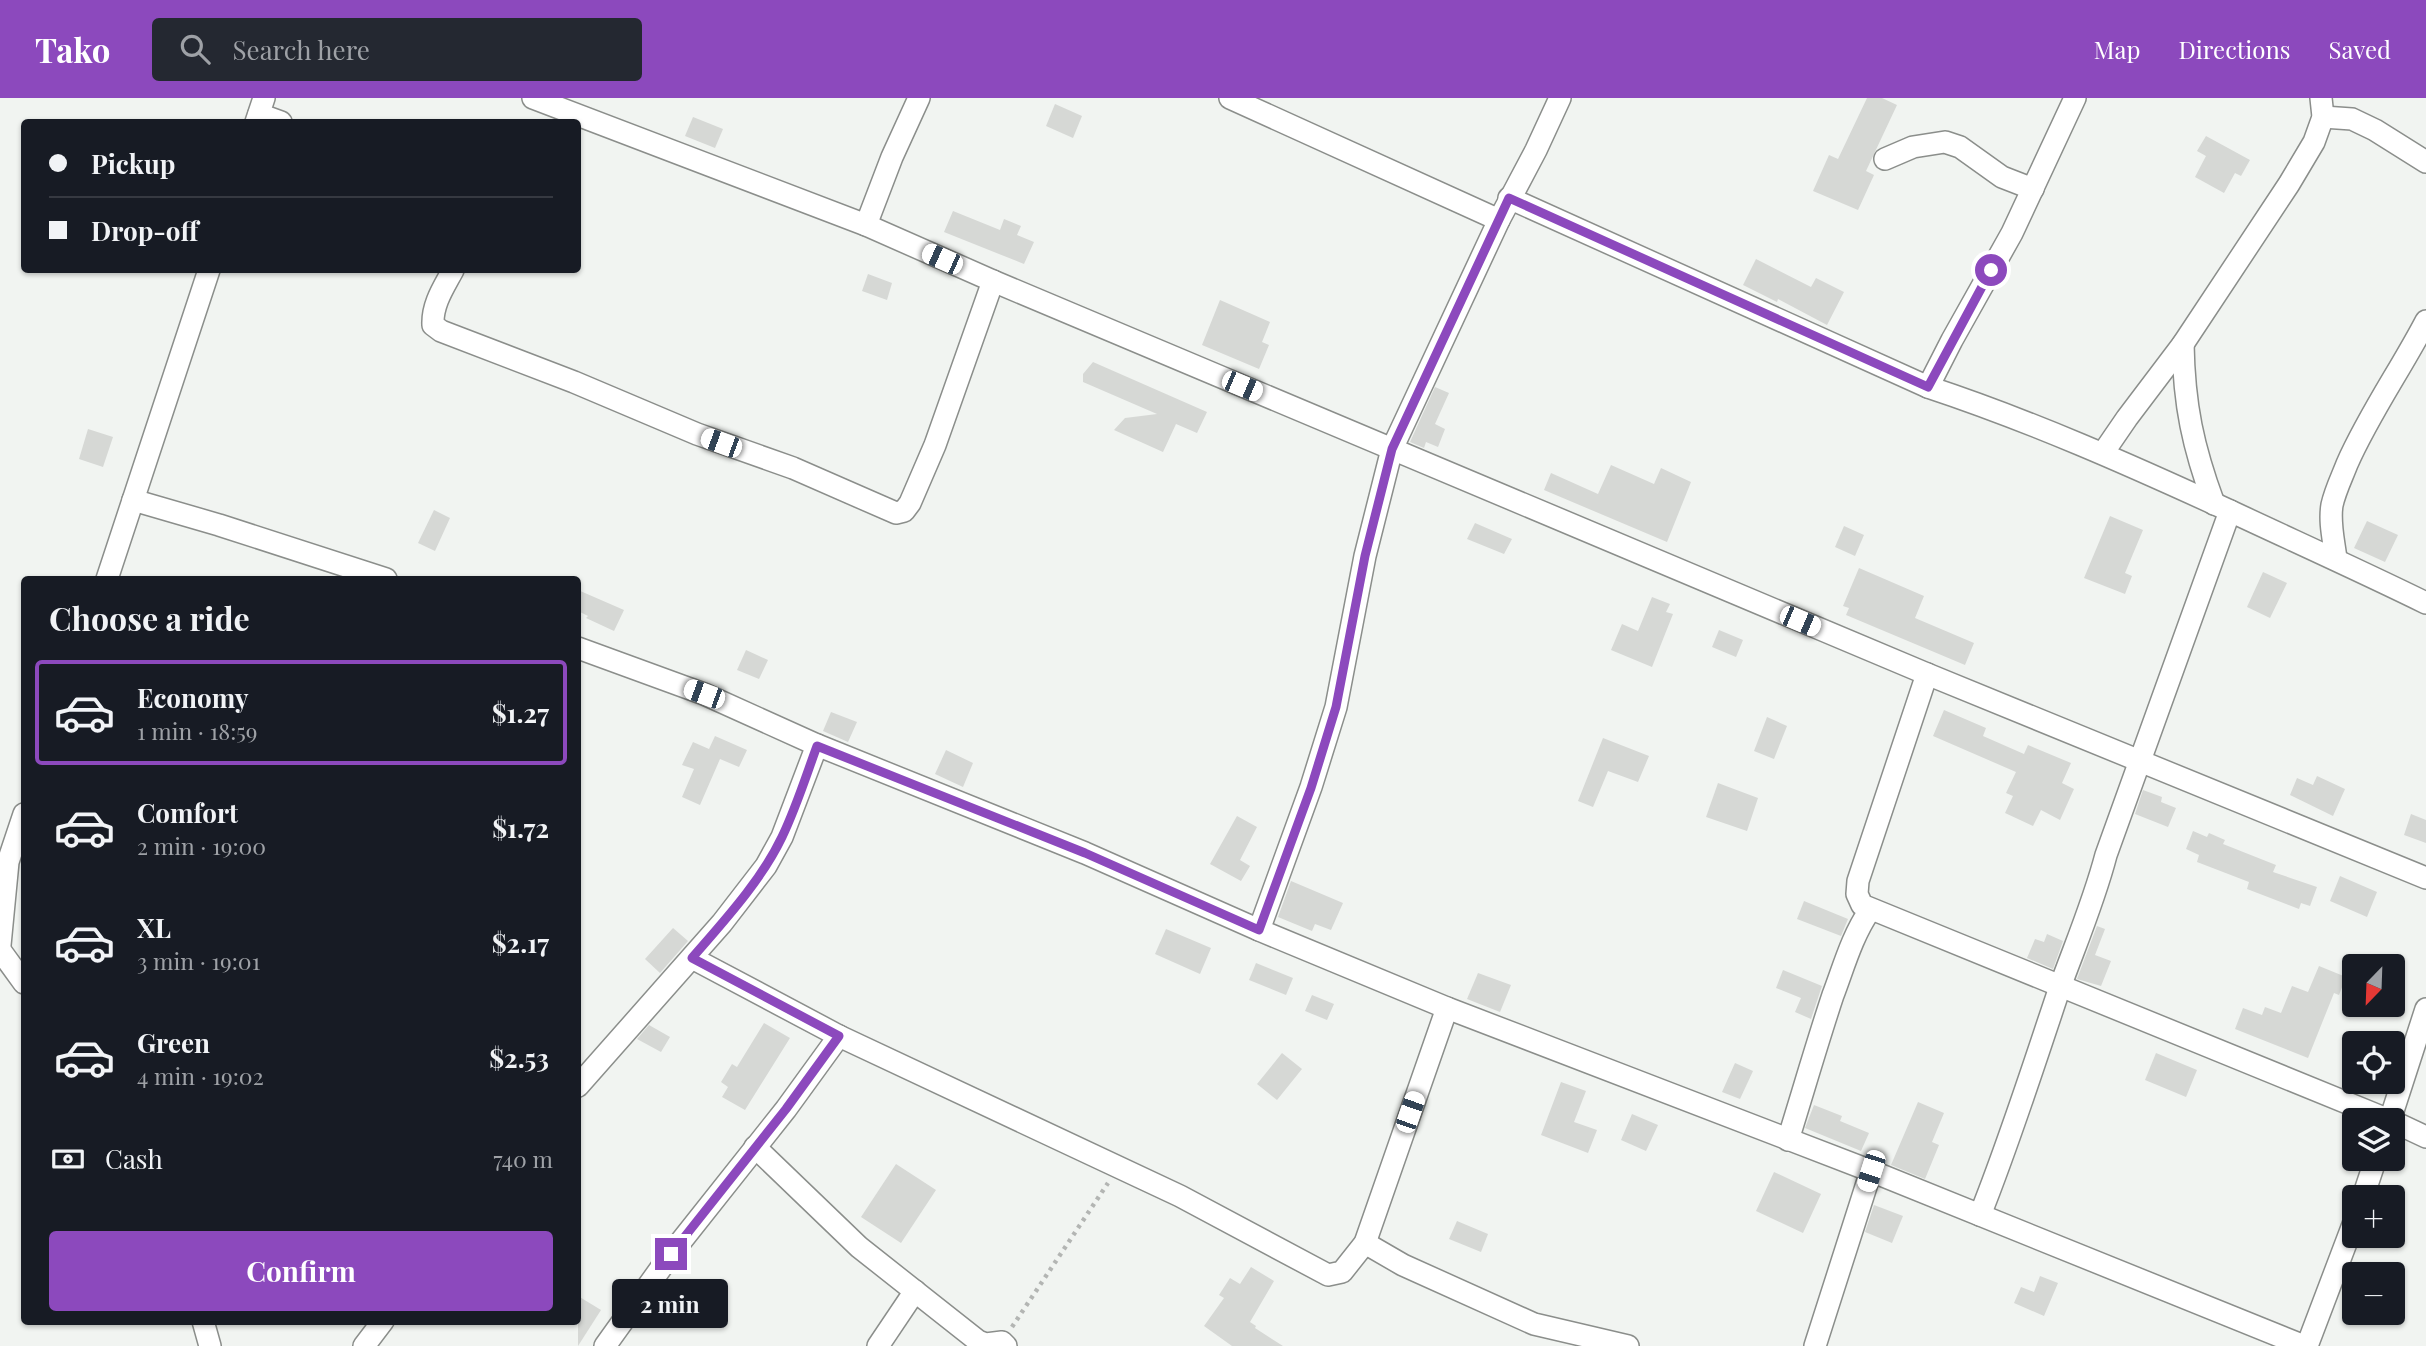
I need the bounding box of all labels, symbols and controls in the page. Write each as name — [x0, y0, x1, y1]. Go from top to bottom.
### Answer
search box — [152, 18, 642, 81]
text: Tako — [35, 27, 110, 71]
icon: search — [176, 30, 214, 68]
text: Search here — [232, 32, 370, 67]
text: Map — [2094, 33, 2140, 65]
text: Directions — [2178, 33, 2291, 65]
text: Saved — [2329, 33, 2391, 65]
text: Pickup — [91, 146, 175, 181]
text: Drop-off — [91, 213, 198, 248]
car — [919, 241, 966, 277]
route start — [1975, 254, 2007, 286]
car — [1219, 368, 1266, 404]
car — [698, 426, 745, 460]
text: Choose a ride — [49, 596, 250, 639]
car — [1777, 603, 1824, 639]
car — [681, 677, 728, 711]
text: Economy — [137, 680, 248, 715]
icon: car — [53, 681, 116, 744]
text: $1.27 — [492, 695, 549, 730]
text: 1 min · 18:59 — [137, 715, 258, 746]
text: Comfort — [137, 795, 238, 830]
icon: car — [53, 796, 116, 859]
text: $1.72 — [492, 810, 549, 845]
text: 2 min · 19:00 — [137, 830, 266, 861]
text: XL — [137, 910, 171, 945]
icon: car — [53, 911, 116, 974]
text: $2.17 — [492, 925, 549, 960]
text: 3 min · 19:01 — [137, 945, 260, 976]
north arrow — [2342, 954, 2404, 1017]
map controls — [2342, 954, 2405, 1325]
text: Green — [137, 1025, 210, 1060]
icon: car — [53, 1026, 116, 1089]
button: locate — [2342, 1031, 2405, 1094]
text: $2.53 — [489, 1040, 549, 1075]
text: 4 min · 19:02 — [137, 1060, 264, 1091]
car — [1394, 1089, 1427, 1135]
button: layers — [2342, 1108, 2405, 1171]
icon: cash — [49, 1140, 87, 1178]
text: Cash — [105, 1141, 163, 1176]
text: 740 m — [493, 1143, 553, 1174]
car — [1855, 1148, 1888, 1194]
button: + — [2342, 1185, 2405, 1248]
button: Confirm — [49, 1231, 553, 1311]
route end — [655, 1238, 687, 1270]
button: − — [2342, 1262, 2405, 1325]
callout: 2 min — [613, 1278, 729, 1328]
text: 2 min — [640, 1288, 700, 1319]

